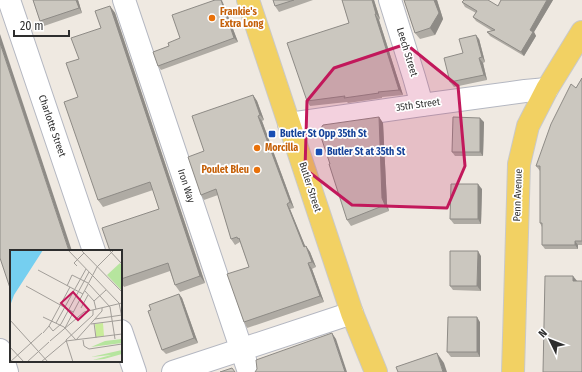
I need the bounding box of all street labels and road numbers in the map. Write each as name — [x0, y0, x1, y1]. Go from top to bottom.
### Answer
street label: Leech Street — [394, 26, 420, 79]
street label: Charlotte Street — [36, 93, 68, 159]
street label: 35th Street — [395, 96, 442, 114]
street label: Butler Street — [296, 160, 324, 214]
street label: Iron Way — [175, 167, 197, 205]
street label: Penn Avenue — [511, 168, 525, 222]

